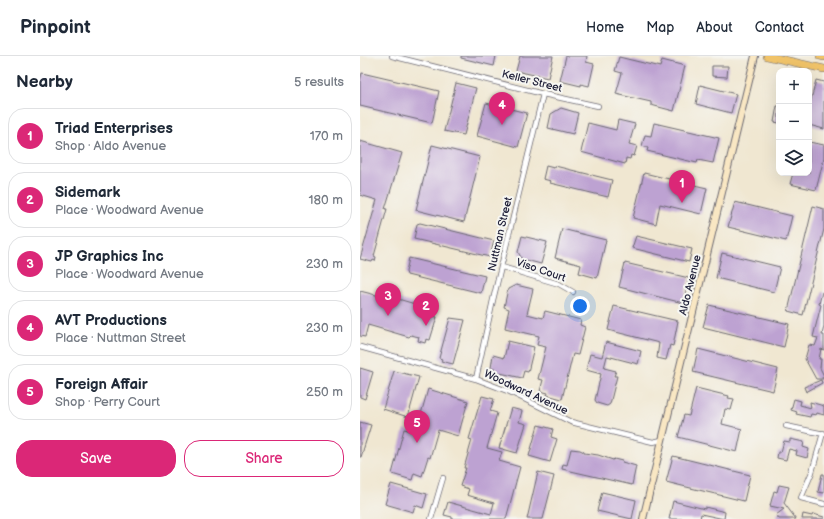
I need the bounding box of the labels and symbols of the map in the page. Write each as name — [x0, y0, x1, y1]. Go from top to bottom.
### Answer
street label: Keller Street — [500, 67, 564, 95]
pin: 4 — [489, 92, 515, 125]
pin: 1 — [669, 170, 695, 203]
street label: Nuttman Street — [485, 195, 515, 272]
street label: Aldo Avenue — [676, 253, 704, 316]
street label: Viso Court — [514, 255, 568, 285]
pin: 3 — [375, 283, 401, 316]
pin: 2 — [413, 293, 439, 326]
your location — [570, 296, 590, 316]
street label: Woodward Avenue — [482, 367, 571, 417]
pin: 5 — [404, 410, 430, 443]

